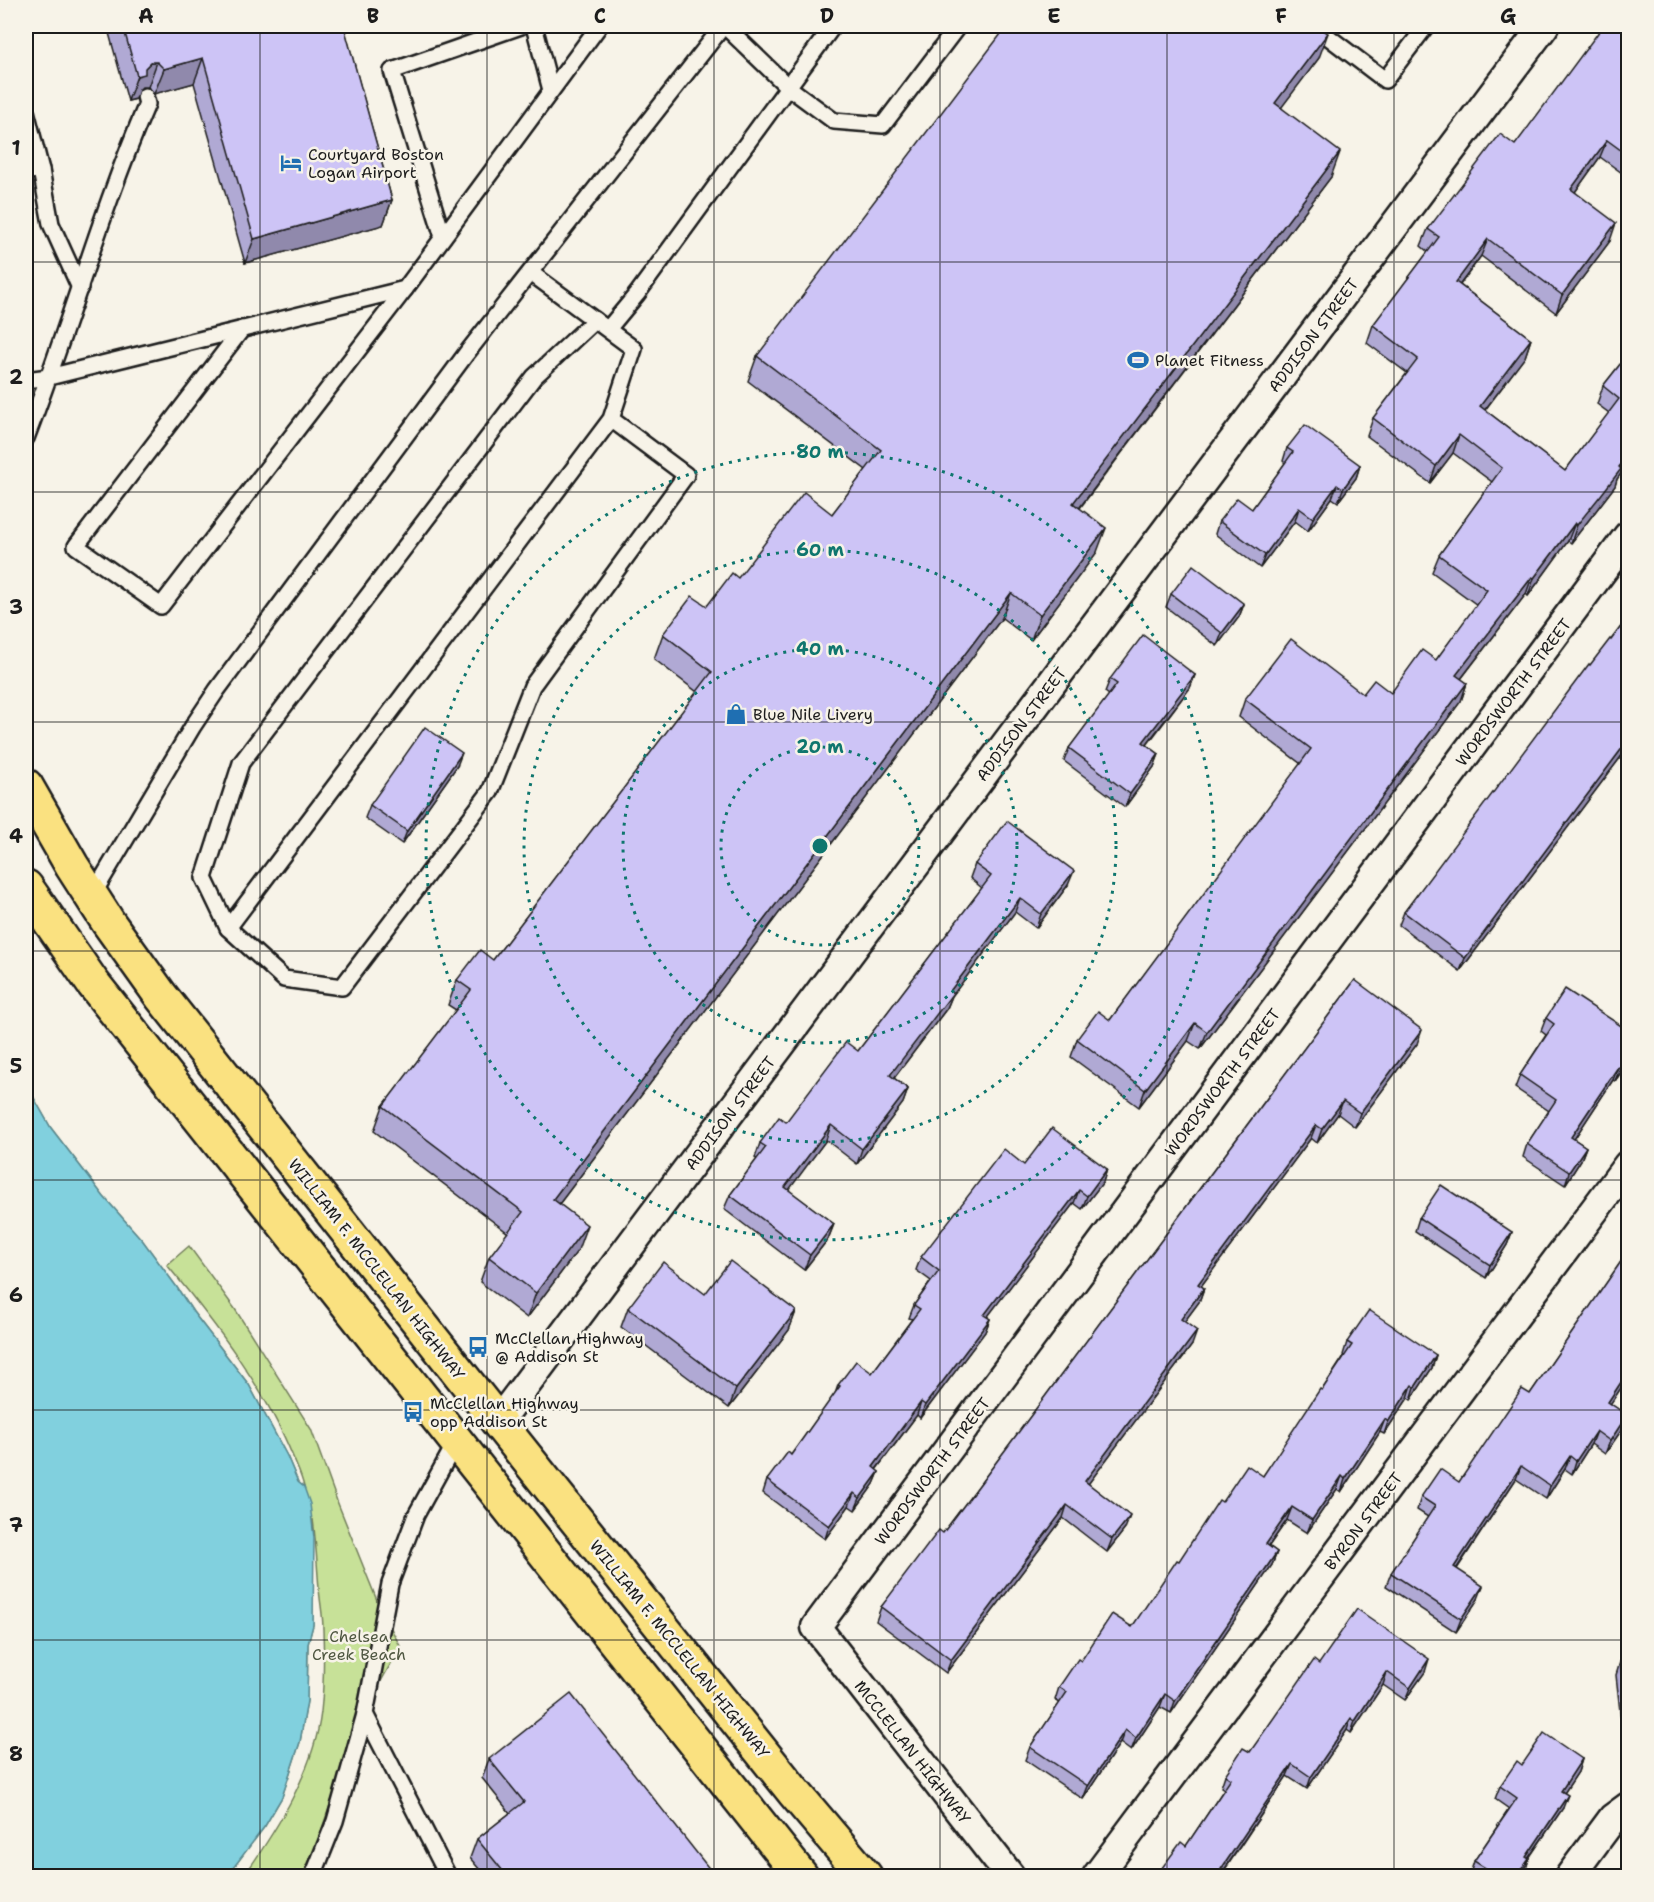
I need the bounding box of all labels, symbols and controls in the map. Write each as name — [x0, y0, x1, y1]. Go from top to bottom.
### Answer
text: A — [138, 3, 154, 29]
text: B — [367, 3, 379, 29]
text: C — [594, 3, 606, 29]
text: D — [820, 3, 834, 29]
text: E — [1047, 3, 1061, 29]
text: F — [1275, 3, 1287, 29]
text: G — [1500, 3, 1516, 29]
text: 1 — [11, 135, 21, 161]
place label: Courtyard Boston Logan Airport — [308, 144, 444, 183]
hotel icon: Courtyard Boston Logan Airport — [279, 151, 303, 175]
street label: ADDISON STREET — [1264, 274, 1363, 397]
sports icon: Planet Fitness — [1126, 348, 1150, 372]
place label: Planet Fitness — [1155, 350, 1264, 371]
text: 2 — [9, 364, 23, 390]
text: 80 m — [796, 440, 844, 464]
text: 60 m — [796, 538, 844, 562]
text: 3 — [9, 594, 23, 620]
street label: WORDSWORTH STREET — [1451, 614, 1576, 770]
text: 40 m — [796, 637, 844, 661]
street label: ADDISON STREET — [972, 663, 1071, 786]
shop icon: Blue Nile Livery — [724, 702, 748, 726]
place label: Blue Nile Livery — [753, 704, 873, 725]
text: 20 m — [796, 735, 844, 759]
text: 4 — [9, 823, 23, 849]
centre of rings — [810, 836, 830, 856]
street label: WORDSWORTH STREET — [1160, 1004, 1285, 1160]
street label: ADDISON STREET — [681, 1052, 780, 1175]
text: 5 — [10, 1053, 22, 1079]
street label: WILLIAM F. MCCLELLAN HIGHWAY — [284, 1154, 470, 1384]
text: 6 — [9, 1282, 23, 1308]
place label: McClellan Highway @ Addison St — [495, 1328, 644, 1367]
bus stop icon: McClellan Highway @ Addison St — [466, 1335, 490, 1359]
place label: McClellan Highway opp Addison St — [430, 1393, 579, 1432]
street label: WORDSWORTH STREET — [870, 1393, 995, 1549]
bus stop icon: McClellan Highway opp Addison St — [401, 1400, 425, 1424]
street label: BYRON STREET — [1320, 1468, 1407, 1575]
text: 7 — [9, 1512, 23, 1538]
street label: WILLIAM F. MCCLELLAN HIGHWAY — [585, 1536, 775, 1763]
park label: Chelsea Creek Beach — [312, 1626, 406, 1665]
street label: MCCLELLAN HIGHWAY — [850, 1676, 976, 1829]
text: 8 — [9, 1741, 23, 1767]

